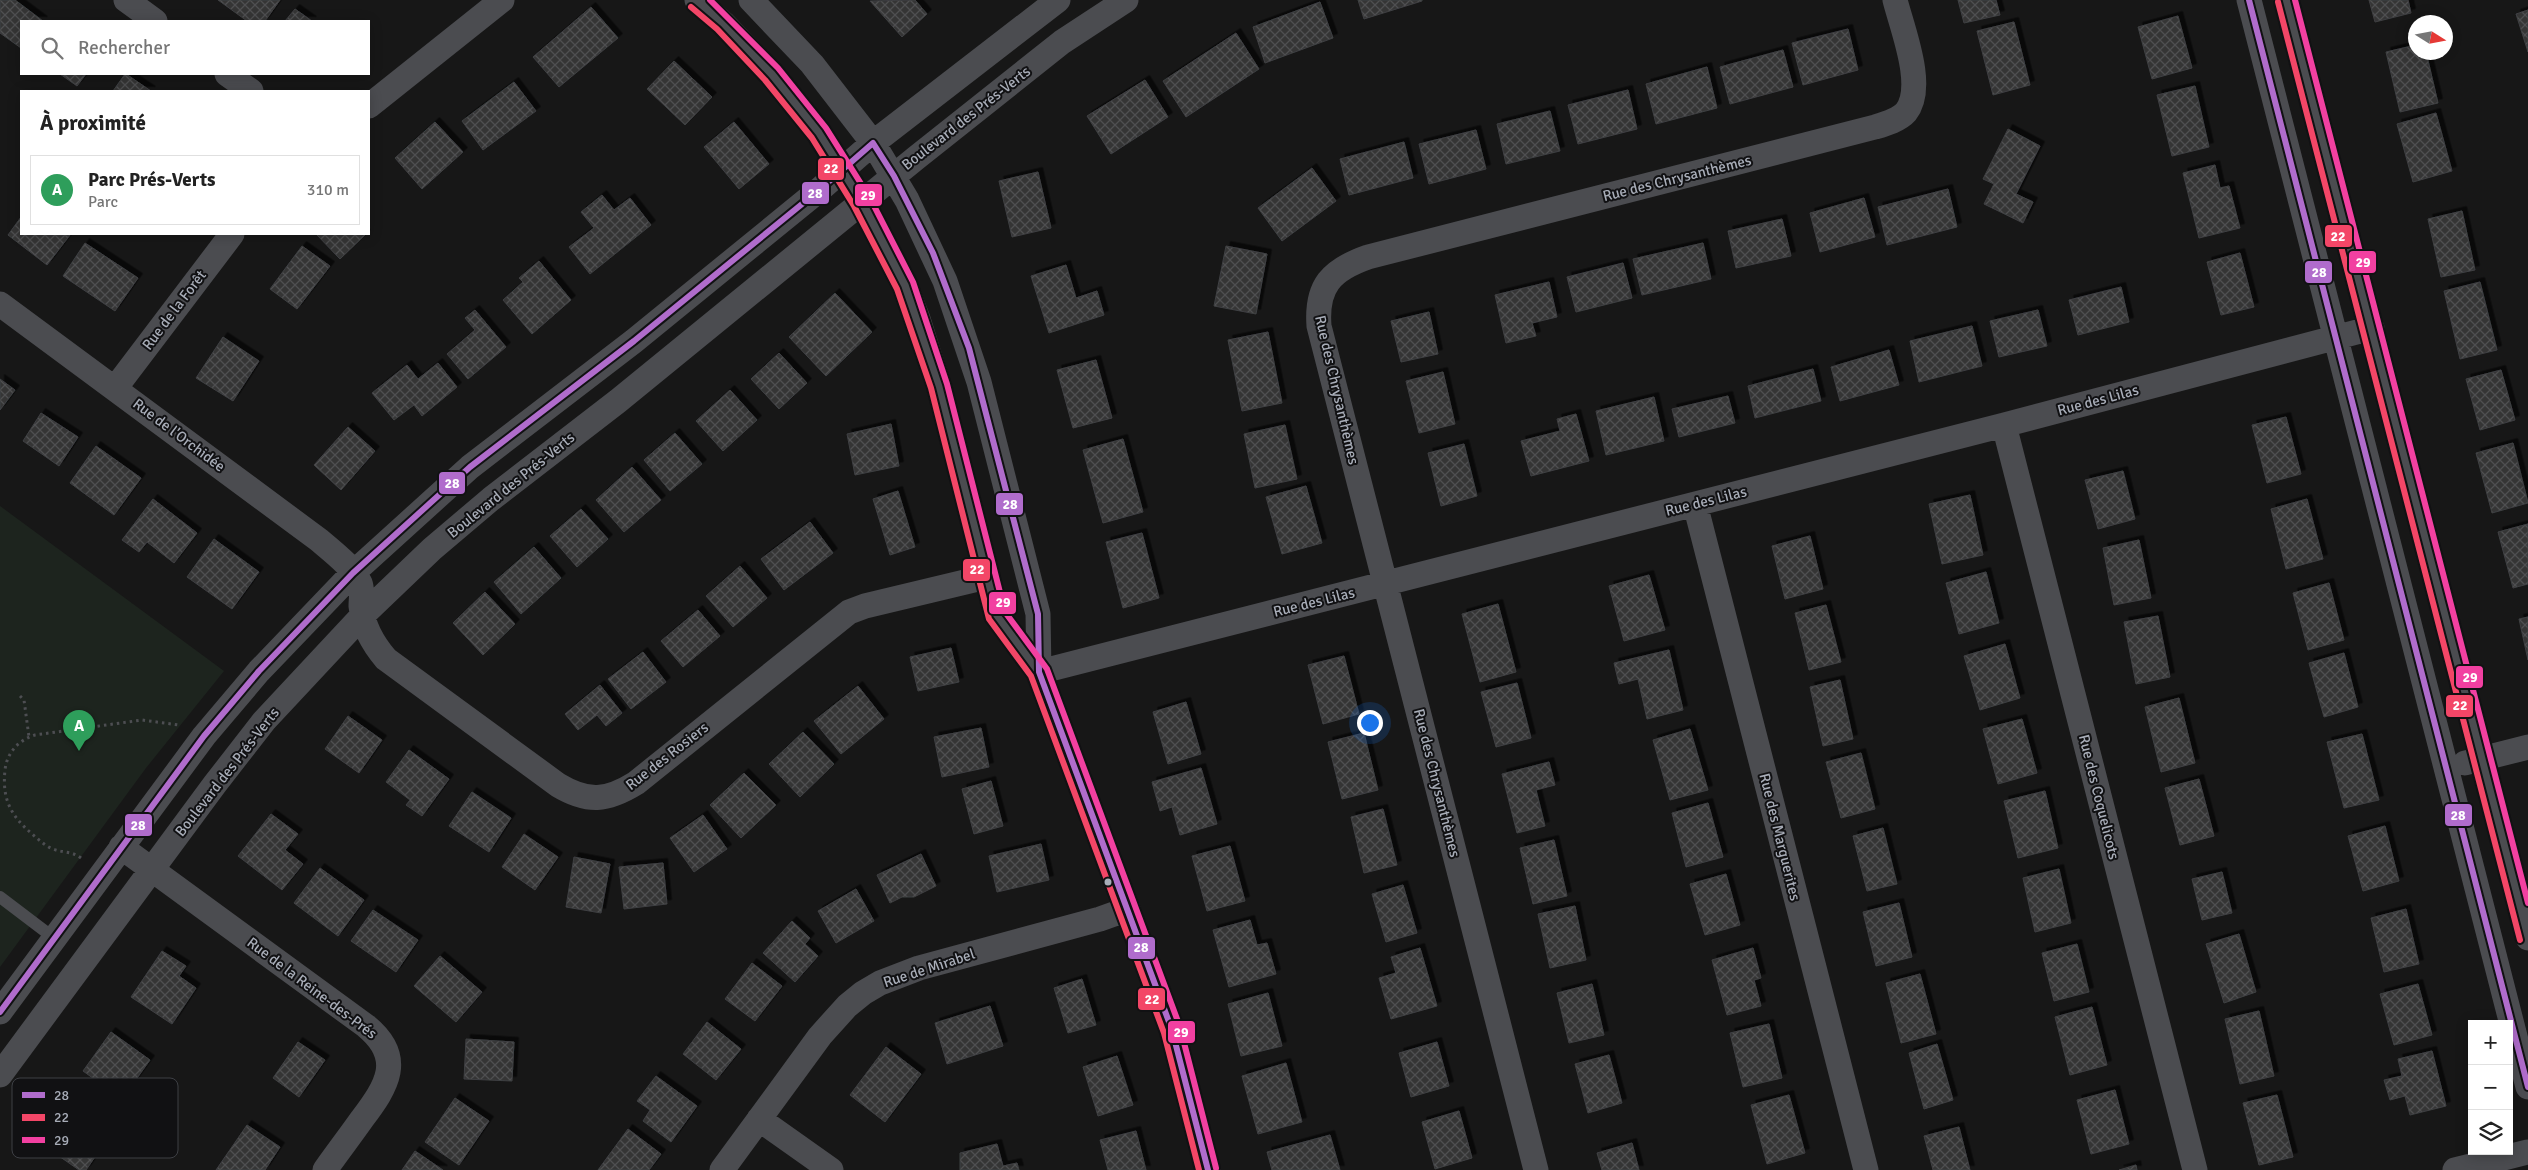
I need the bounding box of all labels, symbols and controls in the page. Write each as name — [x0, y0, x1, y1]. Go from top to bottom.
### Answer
north arrow — [2408, 15, 2453, 60]
search box — [20, 20, 370, 75]
icon: search — [38, 34, 66, 62]
text: Rechercher — [78, 36, 170, 60]
street label: Boulevard des Prés-Verts — [898, 62, 1034, 174]
text: À proximité — [40, 110, 146, 136]
street label: Rue des Chrysanthèmes — [1601, 151, 1754, 205]
line badge: 22 — [817, 157, 845, 181]
text: 22 — [823, 160, 839, 177]
text: Parc Prés-Verts — [88, 168, 216, 192]
text: A — [52, 180, 62, 200]
text: 310 m — [307, 180, 349, 200]
line badge: 28 — [801, 181, 830, 205]
line badge: 29 — [854, 183, 883, 207]
text: 28 — [807, 185, 823, 202]
text: 29 — [860, 187, 876, 204]
text: Parc — [88, 192, 118, 212]
line badge: 22 — [2324, 224, 2353, 248]
text: 22 — [2330, 228, 2346, 245]
line badge: 29 — [2348, 250, 2377, 274]
text: 29 — [2355, 254, 2371, 271]
line badge: 28 — [2304, 260, 2333, 284]
text: 28 — [2311, 264, 2327, 281]
street label: Rue de la Forêt — [138, 267, 210, 353]
street label: Rue des Chrysanthèmes — [1311, 314, 1363, 467]
street label: Rue des Lilas — [2055, 380, 2141, 419]
street label: Rue de l'Orchidée — [129, 394, 229, 476]
street label: Boulevard des Prés-Verts — [444, 428, 579, 542]
line badge: 28 — [438, 471, 466, 495]
text: 28 — [444, 475, 460, 492]
street label: Rue des Lilas — [1663, 482, 1749, 520]
line badge: 28 — [995, 492, 1024, 516]
text: 28 — [1002, 496, 1018, 513]
line badge: 22 — [962, 558, 991, 582]
text: 22 — [969, 561, 985, 578]
street label: Rue des Lilas — [1271, 583, 1357, 621]
line badge: 29 — [988, 591, 1017, 615]
text: 29 — [995, 594, 1011, 611]
line badge: 29 — [2455, 665, 2484, 689]
text: 29 — [2462, 669, 2478, 686]
line badge: 22 — [2445, 694, 2474, 718]
text: 22 — [2452, 697, 2468, 714]
street label: Boulevard des Prés-Verts — [171, 704, 283, 840]
street label: Rue des Chrysanthèmes — [1410, 707, 1464, 860]
pin: A — [63, 710, 95, 751]
your location — [1357, 710, 1383, 736]
street label: Rue des Rosiers — [622, 718, 712, 794]
street label: Rue des Coquelicots — [2075, 733, 2123, 862]
street label: Rue des Marguerites — [1755, 771, 1805, 903]
line badge: 28 — [2444, 803, 2473, 827]
text: 28 — [2450, 807, 2466, 824]
line badge: 28 — [124, 813, 153, 837]
text: 28 — [130, 817, 146, 834]
unlabelled marker — [1103, 877, 1113, 887]
street label: Rue de la Reine-des-Prés — [244, 933, 381, 1043]
line badge: 28 — [1127, 936, 1156, 960]
text: 28 — [1133, 939, 1149, 956]
street label: Rue de Mirabel — [881, 945, 977, 991]
line badge: 22 — [1137, 987, 1166, 1011]
text: 22 — [1144, 991, 1160, 1008]
line badge: 29 — [1167, 1020, 1196, 1044]
map controls — [2468, 1020, 2513, 1155]
button: + — [2468, 1020, 2513, 1065]
text: 29 — [1173, 1024, 1189, 1041]
button: − — [2468, 1065, 2513, 1110]
legend — [12, 1078, 178, 1158]
text: 28 — [54, 1087, 69, 1104]
text: 22 — [54, 1109, 69, 1126]
button: layers — [2468, 1110, 2513, 1155]
text: 29 — [54, 1132, 69, 1149]

